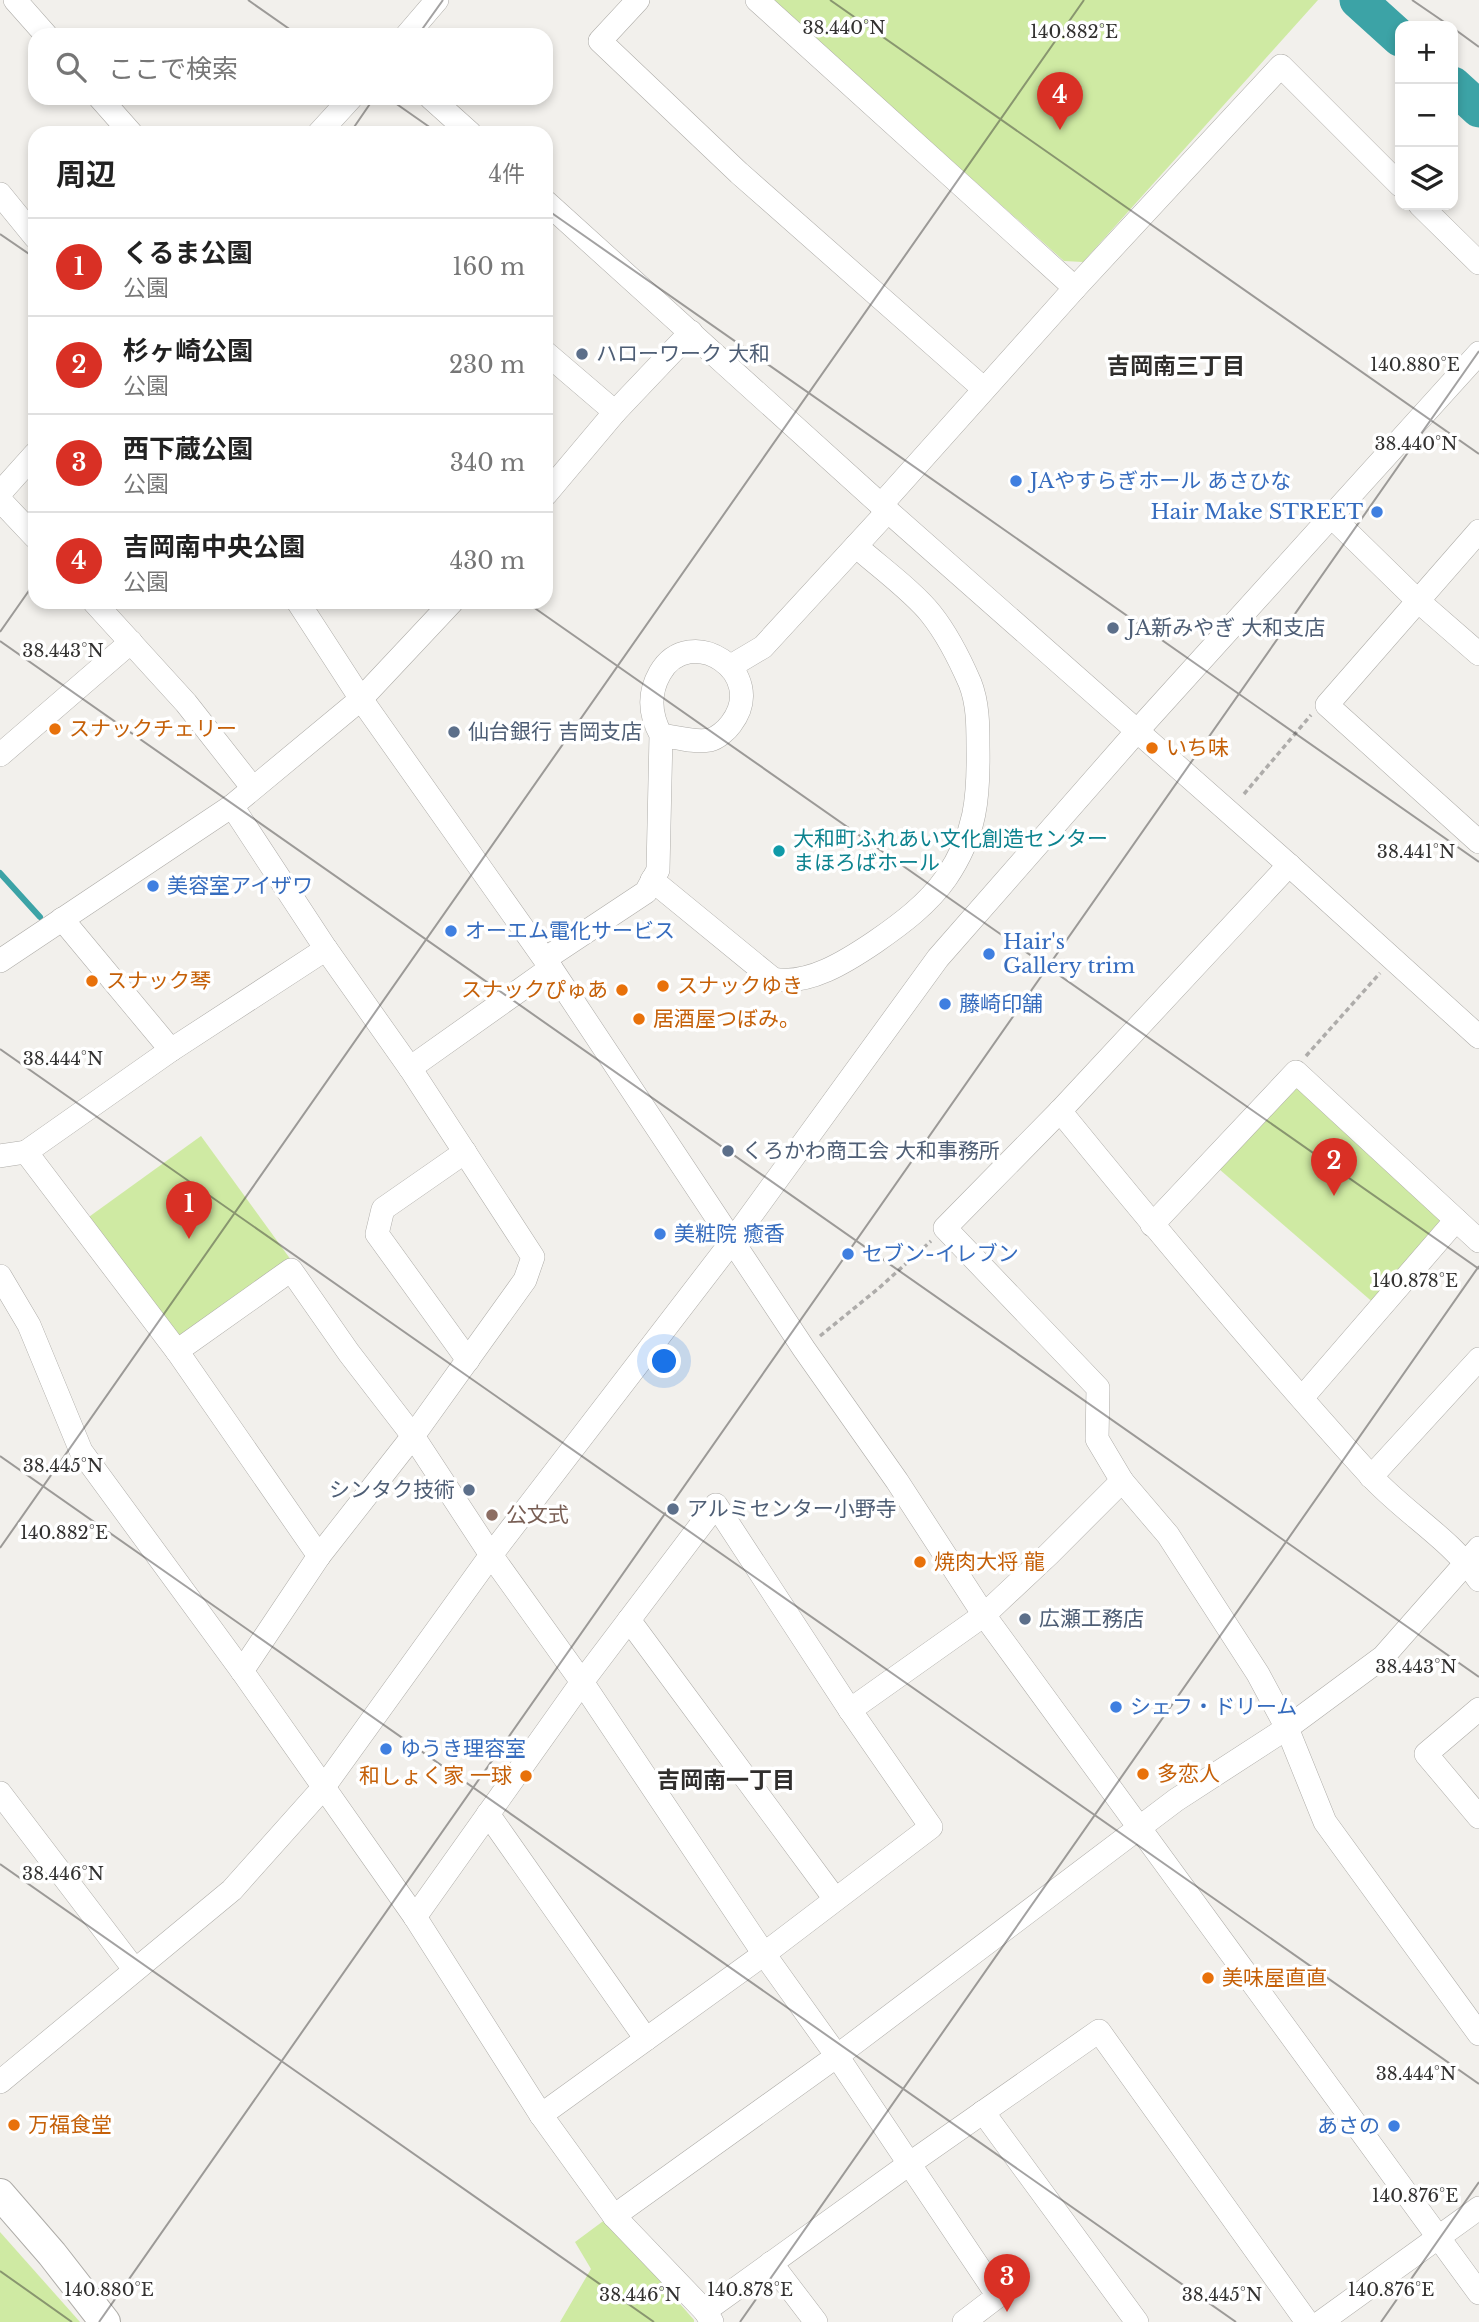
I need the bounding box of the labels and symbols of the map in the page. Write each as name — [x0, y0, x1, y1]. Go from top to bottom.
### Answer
text: 38.440°N — [802, 17, 886, 39]
text: 140.882°E — [1030, 21, 1118, 43]
pin: 4 — [1037, 72, 1083, 130]
place label: ハローワーク 大和 — [596, 341, 770, 367]
marker: ハローワーク 大和 — [574, 346, 590, 362]
district label: 吉岡南三丁目 — [1107, 352, 1245, 380]
text: 140.880°E — [1370, 354, 1460, 376]
text: 38.440°N — [1374, 433, 1458, 455]
place label: JAやすらぎホール あさひな — [1027, 468, 1291, 494]
marker: JAやすらぎホール あさひな — [1008, 473, 1024, 489]
place label: Hair Make STREET — [1150, 499, 1363, 525]
marker: Hair Make STREET — [1369, 504, 1385, 520]
place label: JA新みやぎ 大和支店 — [1124, 615, 1325, 641]
marker: JA新みやぎ 大和支店 — [1105, 620, 1121, 636]
text: 38.443°N — [22, 640, 104, 662]
place label: スナックチェリー — [69, 716, 237, 742]
place label: 仙台銀行 吉岡支店 — [468, 719, 642, 745]
marker: スナックチェリー — [47, 721, 63, 737]
marker: 仙台銀行 吉岡支店 — [446, 724, 462, 740]
place label: いち味 — [1166, 735, 1229, 761]
marker: いち味 — [1144, 740, 1160, 756]
place label: 大和町ふれあい文化創造センター まほろばホール — [793, 826, 1108, 876]
text: 38.441°N — [1377, 841, 1455, 863]
marker: 大和町ふれあい文化創造センター まほろばホール — [771, 843, 787, 859]
place label: 美容室アイザワ — [167, 873, 313, 899]
marker: 美容室アイザワ — [145, 878, 161, 894]
place label: オーエム電化サービス — [465, 918, 675, 944]
marker: オーエム電化サービス — [443, 923, 459, 939]
place label: Hair's Gallery trim — [1003, 929, 1136, 979]
marker: Hair's Gallery trim — [981, 946, 997, 962]
place label: スナック琴 — [106, 968, 211, 994]
marker: スナック琴 — [84, 973, 100, 989]
place label: スナックゆき — [677, 973, 803, 999]
place label: スナックぴゅあ — [461, 977, 608, 1003]
marker: スナックゆき — [655, 978, 671, 994]
marker: スナックぴゅあ — [614, 982, 630, 998]
place label: 藤崎印舗 — [959, 991, 1043, 1017]
marker: 藤崎印舗 — [937, 996, 953, 1012]
place label: 居酒屋つぼみ。 — [653, 1006, 800, 1032]
marker: 居酒屋つぼみ。 — [631, 1011, 647, 1027]
text: 38.444°N — [23, 1048, 103, 1070]
place label: くろかわ商工会 大和事務所 — [742, 1138, 1000, 1164]
pin: 2 — [1311, 1138, 1357, 1196]
marker: くろかわ商工会 大和事務所 — [720, 1143, 736, 1159]
pin: 1 — [166, 1181, 212, 1239]
place label: 美粧院 癒香 — [674, 1221, 785, 1247]
marker: 美粧院 癒香 — [652, 1226, 668, 1242]
place label: セブン-イレブン — [862, 1241, 1019, 1267]
marker: セブン-イレブン — [840, 1246, 856, 1262]
text: 140.878°E — [1372, 1270, 1458, 1292]
your location — [647, 1344, 681, 1378]
text: 38.445°N — [23, 1455, 103, 1477]
place label: シンタク技術 — [329, 1477, 455, 1503]
marker: シンタク技術 — [461, 1482, 477, 1498]
place label: アルミセンター小野寺 — [687, 1496, 897, 1522]
marker: アルミセンター小野寺 — [665, 1501, 681, 1517]
place label: 公文式 — [506, 1502, 569, 1528]
marker: 公文式 — [484, 1507, 500, 1523]
text: 140.882°E — [20, 1522, 108, 1544]
place label: 焼肉大将 龍 — [934, 1549, 1045, 1575]
marker: 焼肉大将 龍 — [912, 1554, 928, 1570]
place label: 広瀬工務店 — [1039, 1606, 1144, 1632]
marker: 広瀬工務店 — [1017, 1611, 1033, 1627]
text: 38.443°N — [1375, 1656, 1457, 1678]
place label: シェフ・ドリーム — [1130, 1694, 1297, 1720]
marker: シェフ・ドリーム — [1108, 1699, 1124, 1715]
place label: ゆうき理容室 — [400, 1736, 526, 1762]
marker: ゆうき理容室 — [378, 1741, 394, 1757]
place label: 多恋人 — [1157, 1761, 1220, 1787]
place label: 和しょく家 一球 — [359, 1763, 512, 1789]
district label: 吉岡南一丁目 — [657, 1766, 795, 1794]
marker: 多恋人 — [1135, 1766, 1151, 1782]
marker: 和しょく家 一球 — [518, 1768, 534, 1784]
text: 38.446°N — [22, 1863, 104, 1885]
place label: 美味屋直直 — [1222, 1965, 1327, 1991]
marker: 美味屋直直 — [1200, 1970, 1216, 1986]
text: 38.444°N — [1376, 2063, 1456, 2085]
place label: 万福食堂 — [28, 2112, 112, 2138]
place label: あさの — [1317, 2113, 1380, 2139]
marker: 万福食堂 — [6, 2117, 22, 2133]
marker: あさの — [1386, 2118, 1402, 2134]
text: 140.876°E — [1372, 2185, 1458, 2207]
pin: 3 — [984, 2254, 1030, 2312]
text: 140.880°E — [64, 2279, 154, 2301]
text: 140.878°E — [707, 2279, 793, 2301]
text: 140.876°E — [1348, 2279, 1434, 2301]
text: 38.446°N — [599, 2284, 681, 2306]
text: 38.445°N — [1182, 2284, 1262, 2306]

